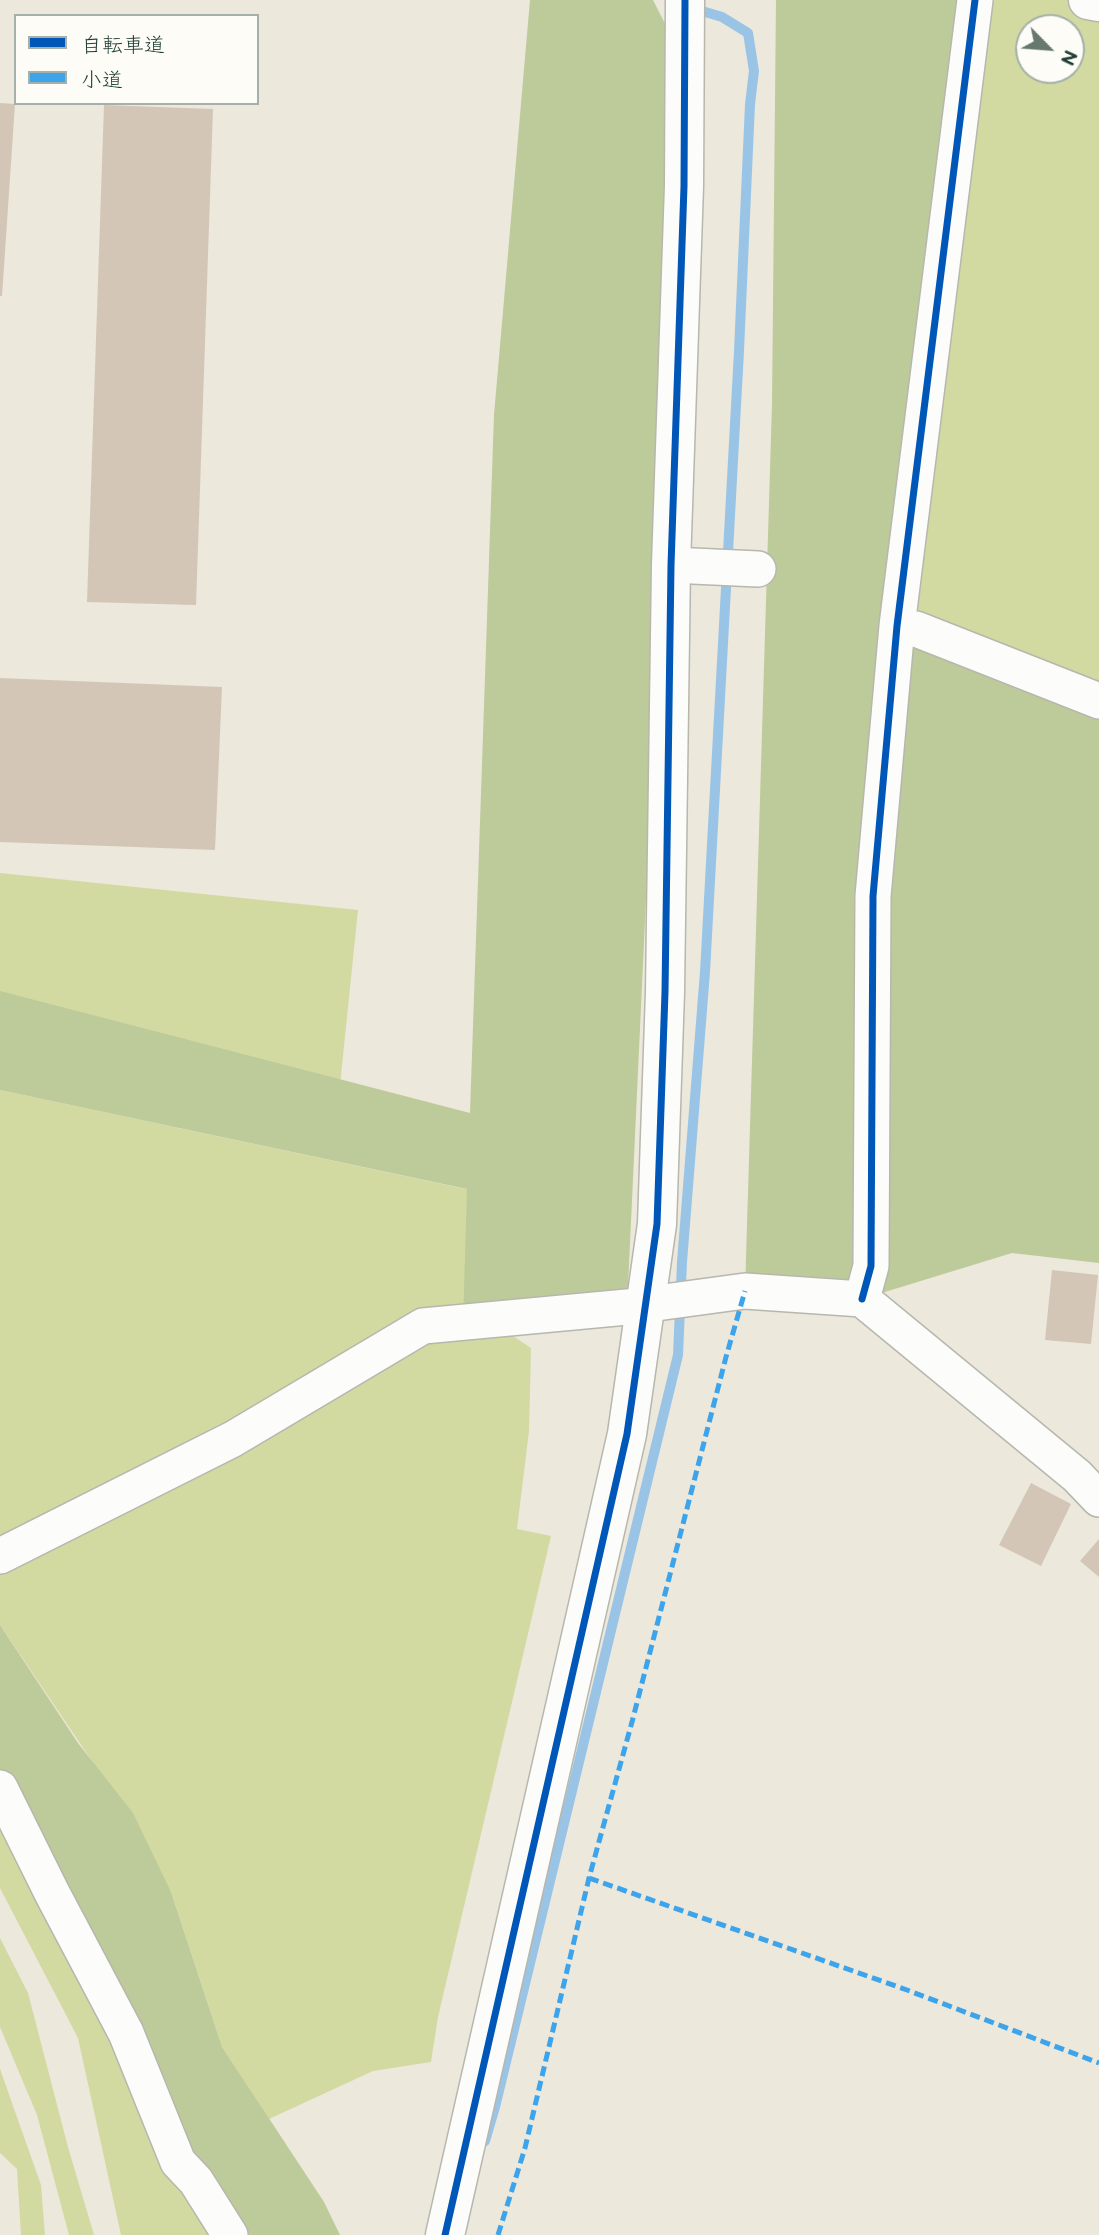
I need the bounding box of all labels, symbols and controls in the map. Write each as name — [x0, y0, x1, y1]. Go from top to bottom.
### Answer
legend — [14, 14, 259, 105]
north arrow — [1015, 14, 1085, 84]
text: 自転車道 — [81, 33, 165, 58]
text: N — [1054, 46, 1081, 69]
text: 小道 — [81, 68, 123, 93]

